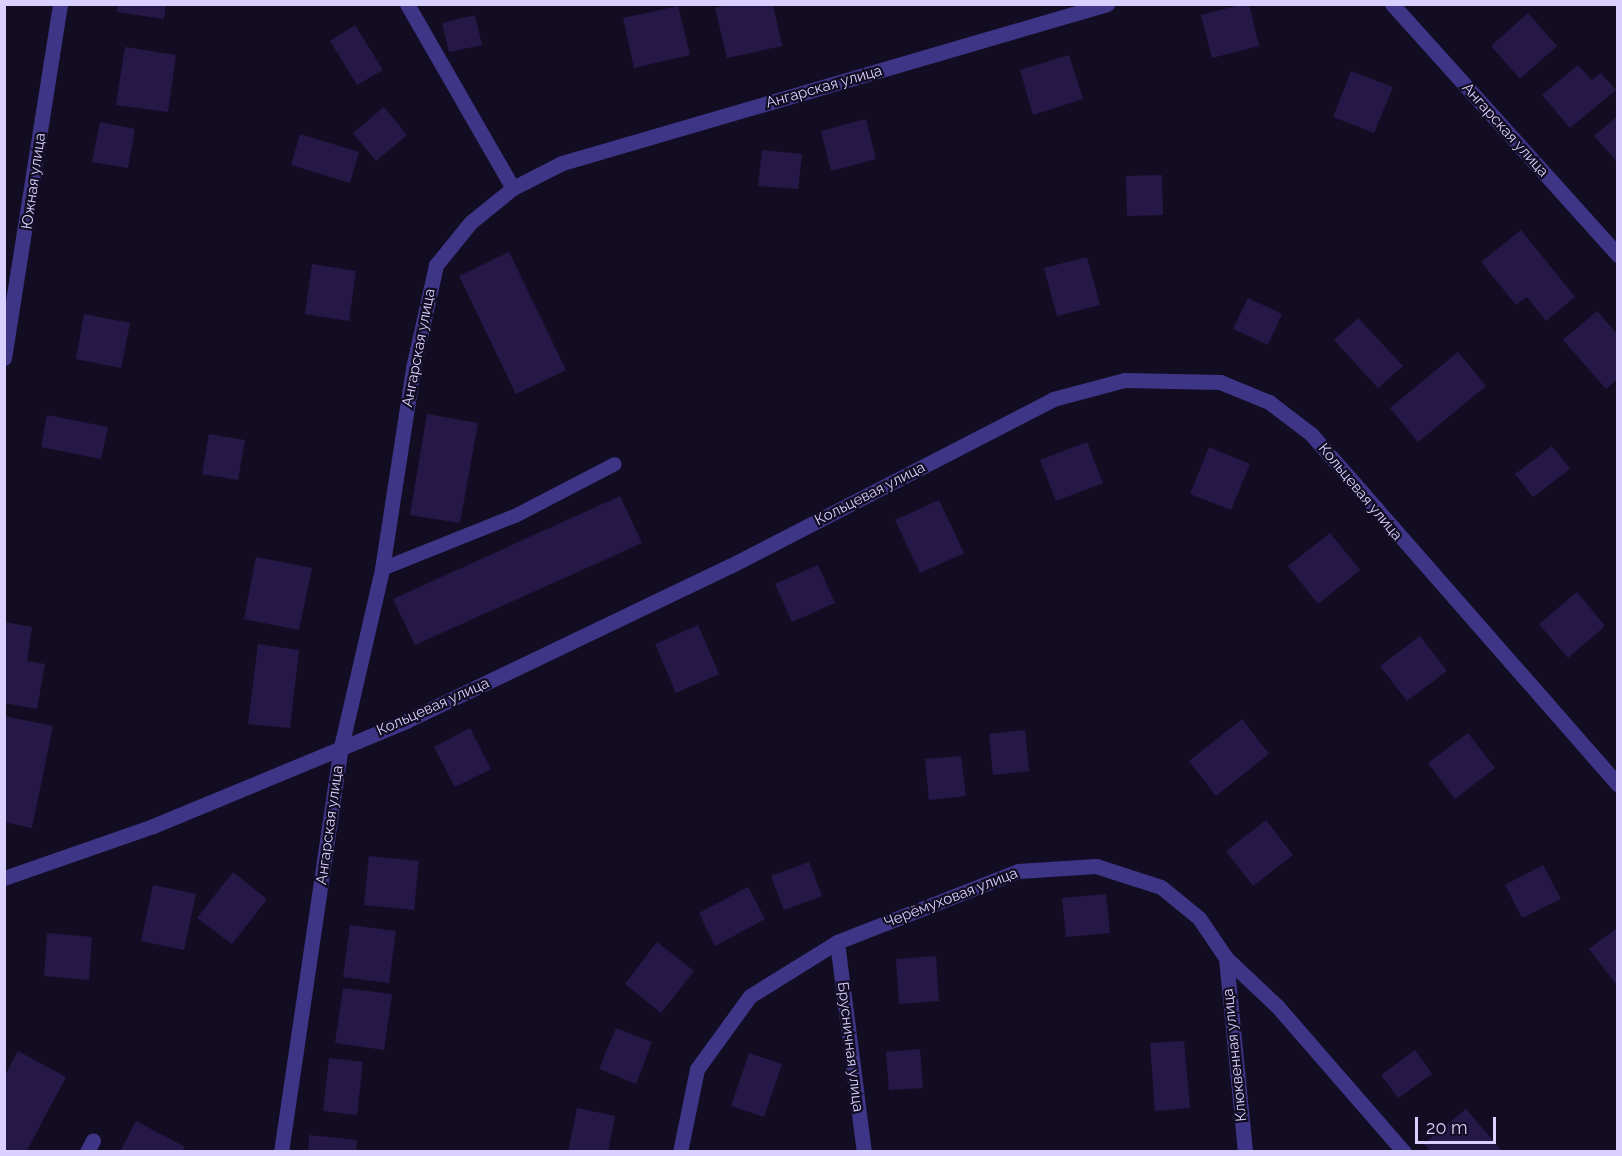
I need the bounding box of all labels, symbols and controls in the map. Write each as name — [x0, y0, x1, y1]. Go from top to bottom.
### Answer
street label: Ангарская улица — [764, 62, 884, 112]
street label: Ангарская улица — [1458, 79, 1552, 181]
street label: Южная улица — [18, 131, 50, 231]
street label: Ангарская улица — [399, 287, 439, 409]
street label: Кольцевая улица — [1314, 440, 1406, 544]
street label: Кольцевая улица — [812, 458, 928, 530]
street label: Кольцевая улица — [374, 674, 492, 740]
street label: Ангарская улица — [313, 764, 347, 886]
street label: Черёмуховая улица — [882, 864, 1020, 932]
street label: Брусничная улица — [833, 981, 867, 1113]
street label: Клюквенная улица — [1219, 987, 1251, 1123]
scale bar — [1418, 1105, 1499, 1143]
text: 20 m — [1426, 1117, 1468, 1138]

